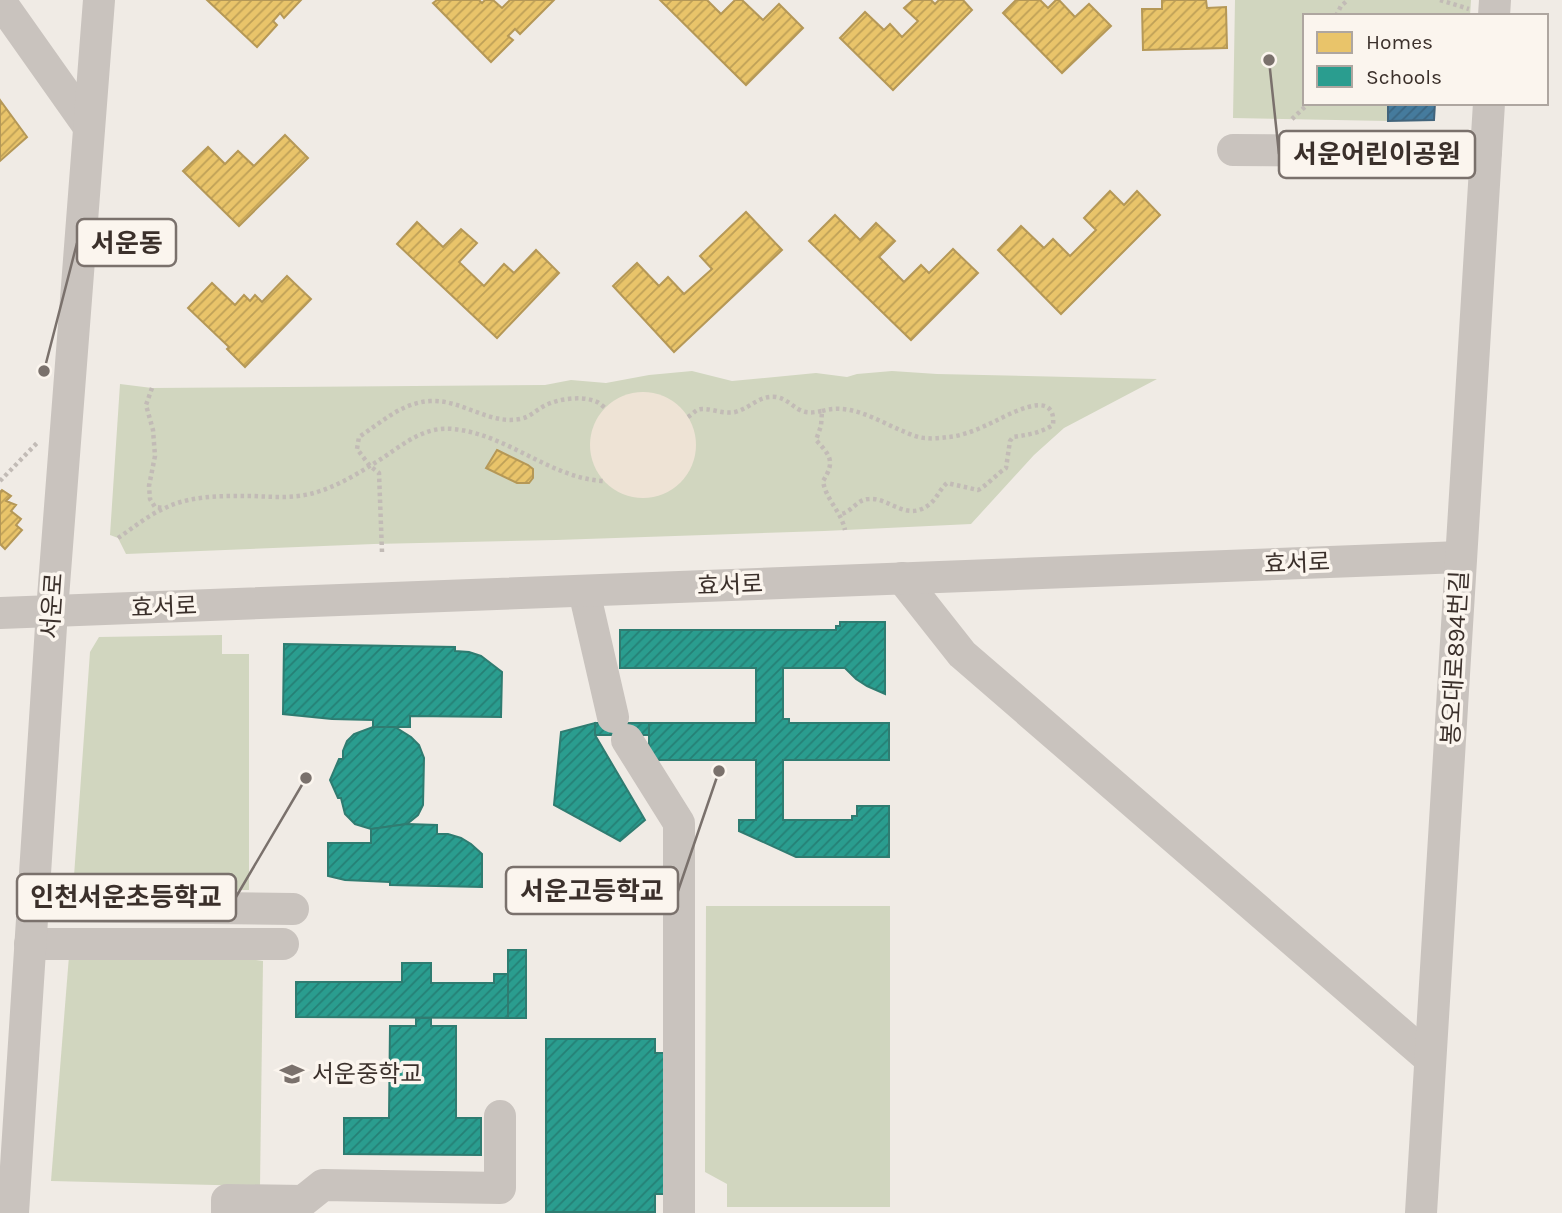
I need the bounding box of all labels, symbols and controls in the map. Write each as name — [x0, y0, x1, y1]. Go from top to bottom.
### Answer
legend — [1303, 14, 1548, 105]
text: Homes — [1366, 30, 1433, 54]
text: Schools — [1366, 65, 1442, 89]
callout: 서운어린이공원 — [1279, 131, 1475, 178]
text: 서운어린이공원 — [1293, 139, 1461, 170]
callout: 서운동 — [77, 219, 176, 266]
text: 서운동 — [91, 228, 163, 259]
street label: 효서로 — [1263, 548, 1331, 578]
street label: 효서로 — [696, 570, 764, 600]
street label: 봉오대로894번길 — [1436, 570, 1474, 746]
street label: 서운로 — [36, 572, 68, 640]
street label: 효서로 — [130, 592, 198, 622]
callout: 서운고등학교 — [506, 867, 678, 914]
callout: 인천서운초등학교 — [17, 874, 236, 921]
text: 서운고등학교 — [520, 876, 664, 907]
text: 인천서운초등학교 — [30, 882, 222, 913]
school or university icon: 서운중학교 — [278, 1060, 306, 1088]
place label: 서운중학교 — [312, 1060, 422, 1088]

